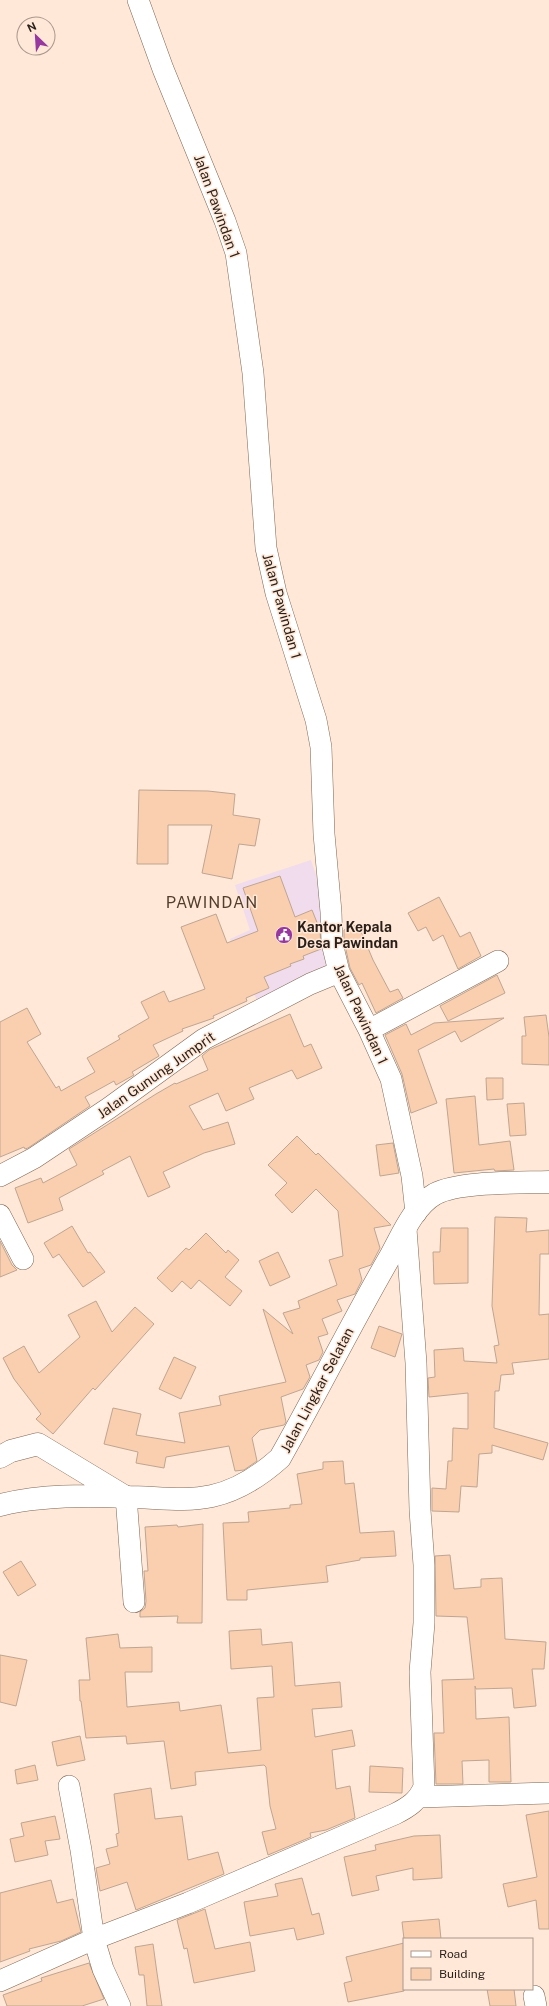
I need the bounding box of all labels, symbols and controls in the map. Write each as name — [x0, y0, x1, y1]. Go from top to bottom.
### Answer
north arrow — [16, 16, 56, 56]
text: N — [25, 20, 38, 34]
street label: Jalan Pawindan 1 — [191, 152, 243, 260]
street label: Jalan Pawindan 1 — [259, 552, 305, 660]
district label: PAWINDAN — [166, 893, 258, 912]
place label: Kantor Kepala Desa Pawindan — [297, 919, 398, 951]
public building icon: Kantor Kepala Desa Pawindan — [274, 925, 294, 945]
street label: Jalan Pawindan 1 — [331, 961, 391, 1067]
street label: Jalan Gunung Jumprit — [94, 1028, 218, 1122]
street label: Jalan Lingkar Selatan — [277, 1325, 357, 1455]
legend — [403, 1938, 533, 1990]
text: Road — [439, 1947, 467, 1961]
text: Building — [439, 1967, 485, 1981]

